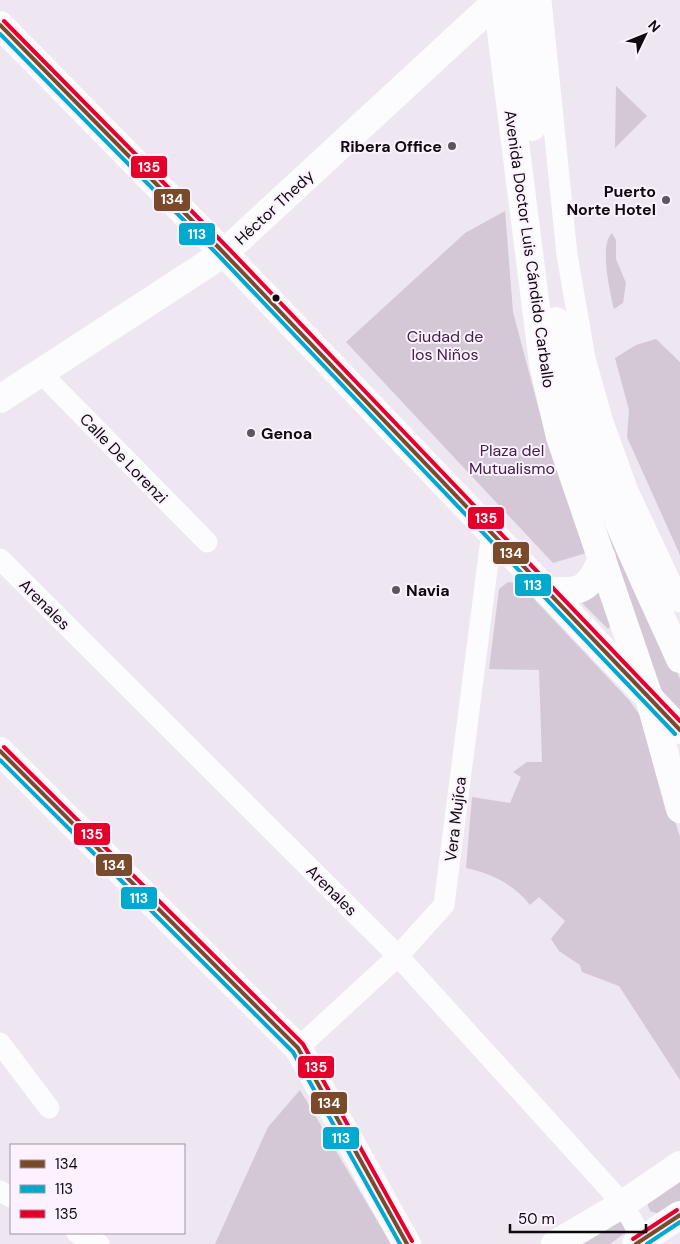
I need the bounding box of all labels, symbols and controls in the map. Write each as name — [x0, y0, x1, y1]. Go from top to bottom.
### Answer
north arrow — [620, 10, 670, 60]
text: N — [644, 16, 665, 36]
street label: Avenida Doctor Luis Cándido Carballo — [500, 109, 559, 389]
place label: Ribera Office — [340, 136, 442, 157]
marker: Ribera Office — [446, 140, 458, 152]
line badge: 135 — [130, 155, 168, 179]
text: 135 — [138, 158, 160, 176]
street label: Héctor Thedy — [230, 165, 318, 249]
place label: Puerto Norte Hotel — [566, 181, 656, 220]
line badge: 134 — [153, 188, 191, 212]
text: 134 — [161, 190, 183, 208]
marker: Puerto Norte Hotel — [660, 194, 672, 206]
line badge: 113 — [178, 222, 216, 246]
text: 113 — [188, 225, 206, 243]
unlabelled marker — [271, 293, 281, 303]
park label: Ciudad de los Niños — [407, 326, 483, 365]
street label: Calle De Lorenzi — [75, 409, 172, 508]
place label: Genoa — [261, 423, 312, 444]
marker: Genoa — [245, 427, 257, 439]
park label: Plaza del Mutualismo — [469, 440, 555, 479]
line badge: 135 — [467, 506, 505, 530]
text: 135 — [475, 509, 497, 527]
line badge: 134 — [492, 541, 530, 565]
text: 134 — [500, 544, 522, 562]
line badge: 113 — [514, 573, 552, 597]
street label: Arenales — [15, 574, 75, 634]
text: 113 — [524, 576, 542, 594]
place label: Navia — [406, 580, 450, 601]
marker: Navia — [390, 584, 402, 596]
street label: Vera Mujíca — [440, 775, 471, 863]
line badge: 135 — [73, 822, 111, 846]
text: 135 — [81, 825, 103, 843]
line badge: 134 — [95, 853, 133, 877]
text: 134 — [103, 856, 125, 874]
street label: Arenales — [302, 860, 362, 920]
line badge: 113 — [120, 886, 158, 910]
text: 113 — [130, 889, 148, 907]
line badge: 135 — [297, 1055, 335, 1079]
text: 135 — [305, 1058, 327, 1076]
line badge: 134 — [310, 1091, 348, 1115]
text: 134 — [318, 1094, 340, 1112]
line badge: 113 — [322, 1126, 360, 1150]
text: 113 — [332, 1129, 350, 1147]
legend — [10, 1144, 185, 1234]
text: 134 — [55, 1154, 78, 1174]
text: 113 — [55, 1179, 73, 1199]
scale bar — [510, 1202, 646, 1234]
text: 135 — [55, 1204, 78, 1224]
text: 50 m — [518, 1209, 555, 1229]

